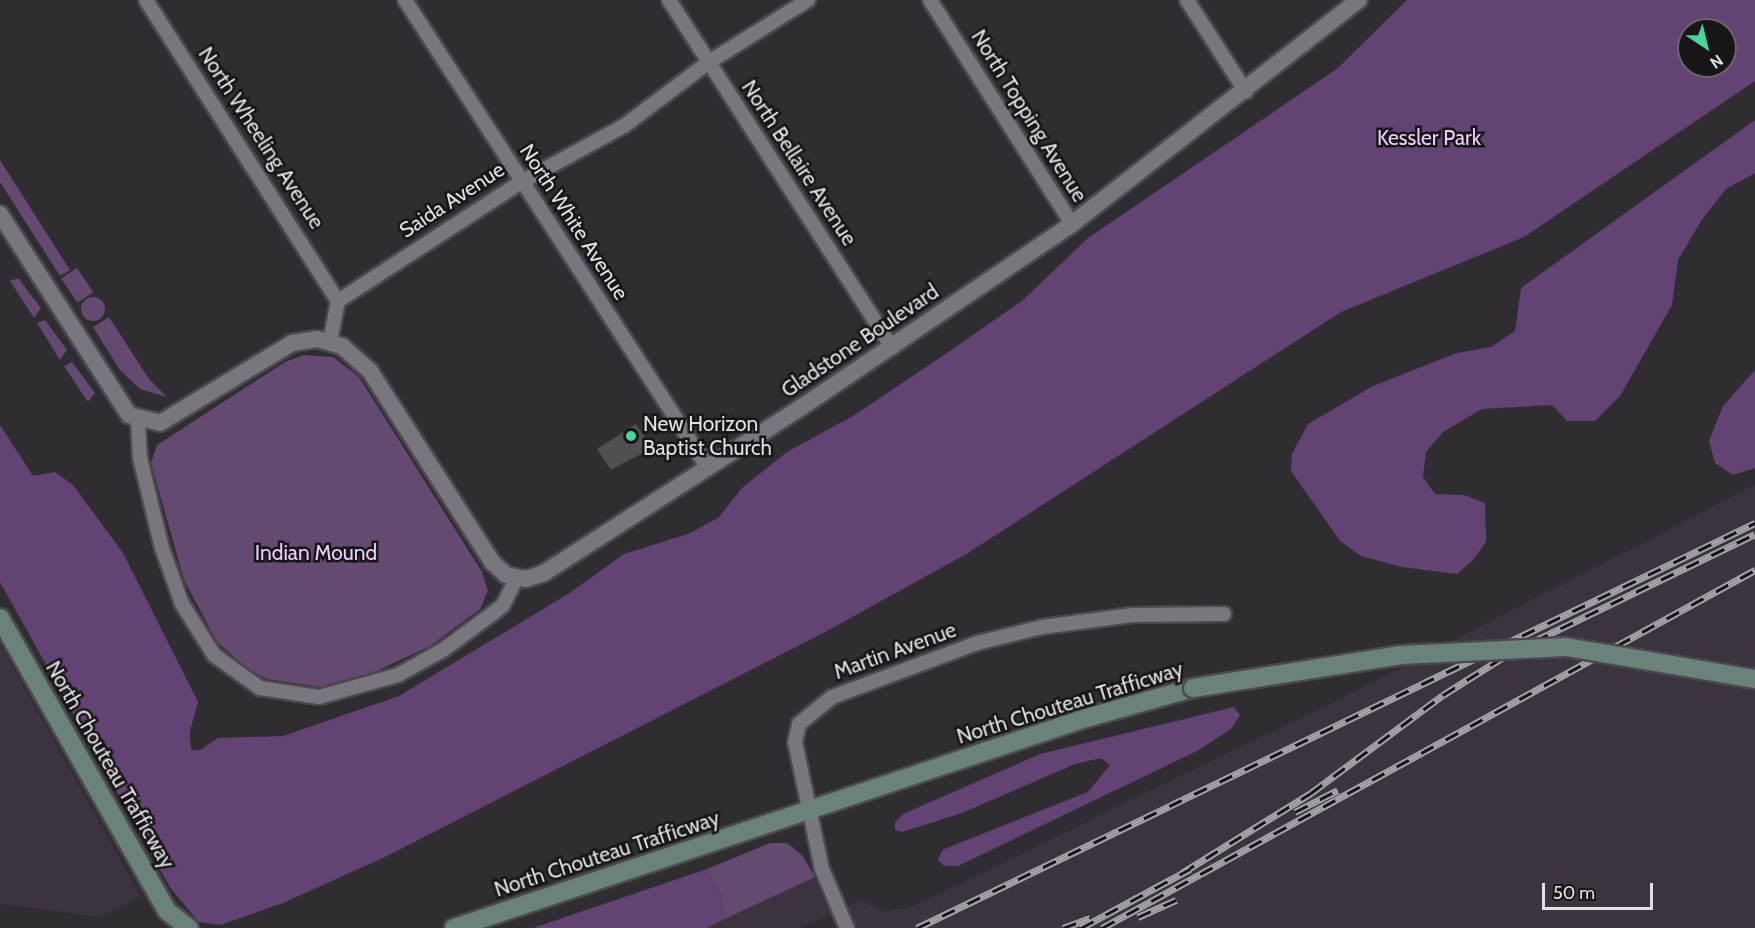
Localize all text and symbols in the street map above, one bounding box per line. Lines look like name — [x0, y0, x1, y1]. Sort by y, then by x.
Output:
north arrow — [1677, 18, 1737, 78]
street label: North Topping Avenue — [966, 25, 1092, 207]
street label: North Wheeling Avenue — [193, 42, 329, 234]
text: N — [1706, 50, 1727, 73]
street label: North Bellaire Avenue — [736, 76, 862, 250]
park label: Kessler Park — [1377, 125, 1481, 151]
street label: North White Avenue — [514, 139, 634, 305]
street label: Saida Avenue — [395, 157, 509, 243]
street label: Gladstone Boulevard — [777, 279, 943, 403]
place label: New Horizon Baptist Church — [643, 411, 772, 461]
marker: New Horizon Baptist Church — [624, 429, 638, 443]
park label: Indian Mound — [255, 540, 377, 566]
street label: Martin Avenue — [830, 617, 960, 685]
street label: North Chouteau Trafficway — [40, 657, 180, 873]
street label: North Chouteau Trafficway — [954, 657, 1186, 749]
street label: North Chouteau Trafficway — [491, 806, 723, 902]
scale bar — [1545, 871, 1656, 909]
text: 50 m — [1553, 882, 1595, 904]

